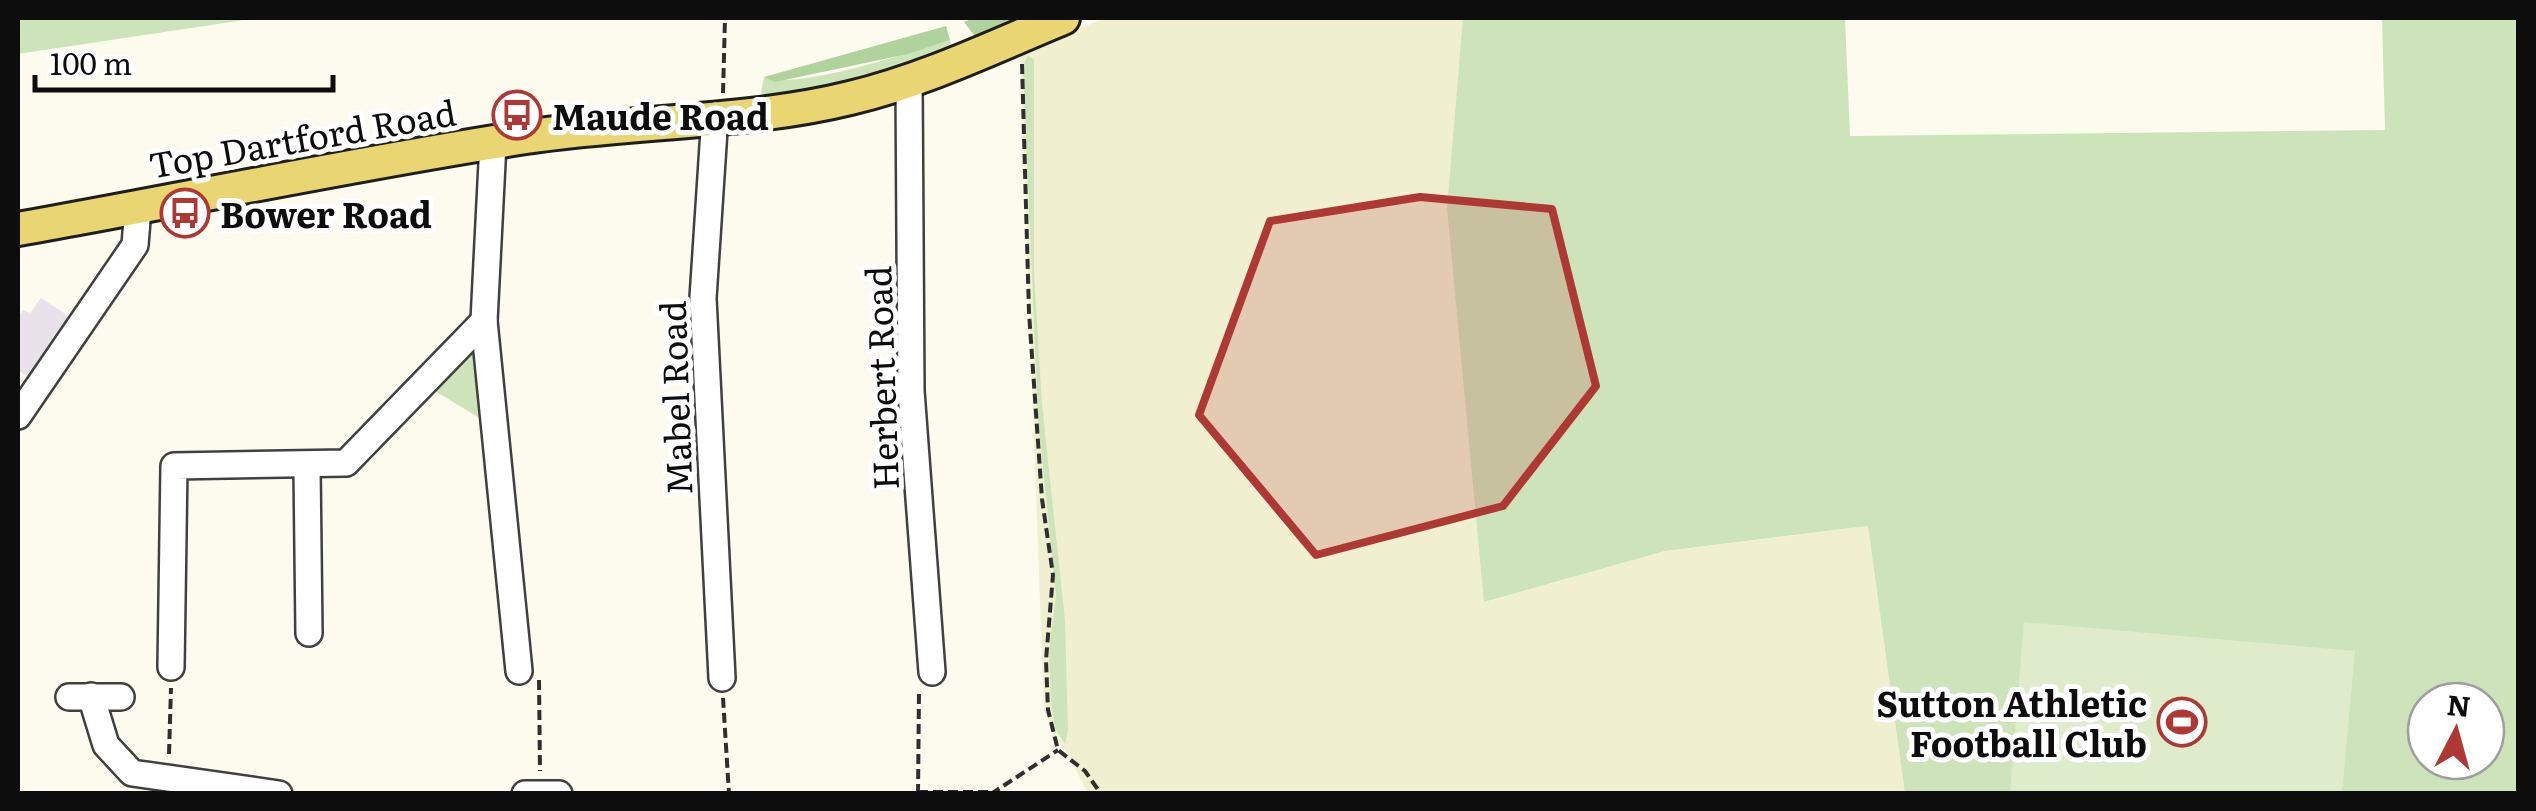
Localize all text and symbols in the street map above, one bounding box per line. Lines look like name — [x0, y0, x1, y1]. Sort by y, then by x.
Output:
scale bar — [35, 30, 332, 92]
text: 100 m — [50, 40, 132, 84]
street label: Top Dartford Road — [144, 84, 460, 190]
bus stop icon: Maude Road — [491, 89, 543, 141]
place label: Maude Road — [552, 89, 769, 141]
bus stop icon: Bower Road — [159, 187, 211, 239]
place label: Bower Road — [220, 187, 432, 239]
street label: Herbert Road — [850, 265, 910, 491]
street label: Mabel Road — [645, 300, 703, 496]
place label: Sutton Athletic Football Club — [1876, 676, 2147, 768]
north arrow — [2406, 681, 2506, 781]
text: N — [2445, 682, 2473, 726]
sports icon: Sutton Athletic Football Club — [2156, 696, 2208, 748]

